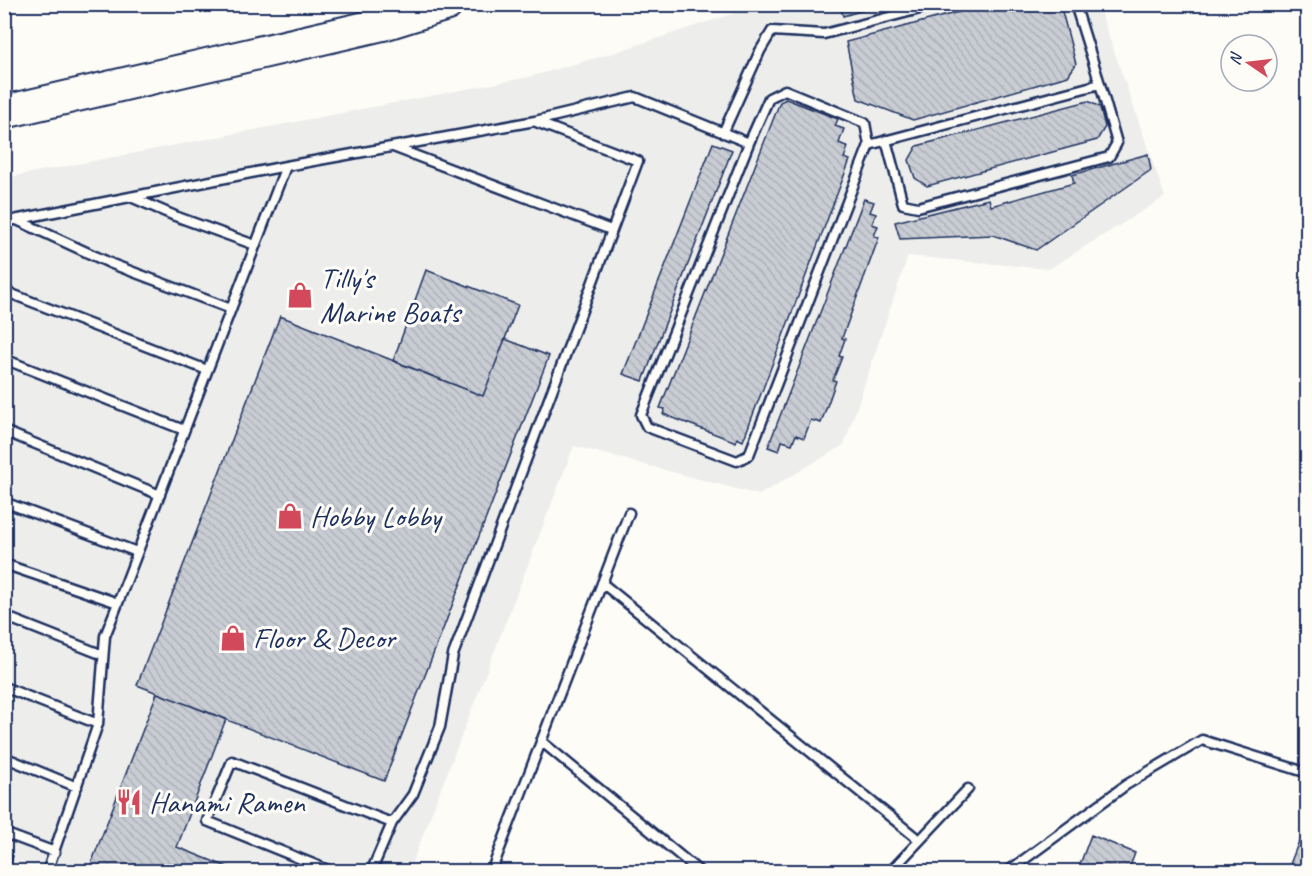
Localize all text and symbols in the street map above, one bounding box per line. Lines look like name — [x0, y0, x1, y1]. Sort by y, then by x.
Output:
north arrow — [1219, 33, 1279, 93]
text: N — [1225, 49, 1247, 67]
place label: Tilly's Marine Boats — [320, 259, 463, 331]
shop icon: Tilly's Marine Boats — [285, 280, 315, 310]
place label: Hobby Lobby — [310, 497, 444, 535]
shop icon: Hobby Lobby — [275, 501, 305, 531]
place label: Floor & Decor — [253, 619, 397, 657]
shop icon: Floor & Decor — [218, 623, 248, 653]
place label: Hanami Ramen — [149, 783, 306, 821]
restaurant icon: Hanami Ramen — [114, 787, 144, 817]

